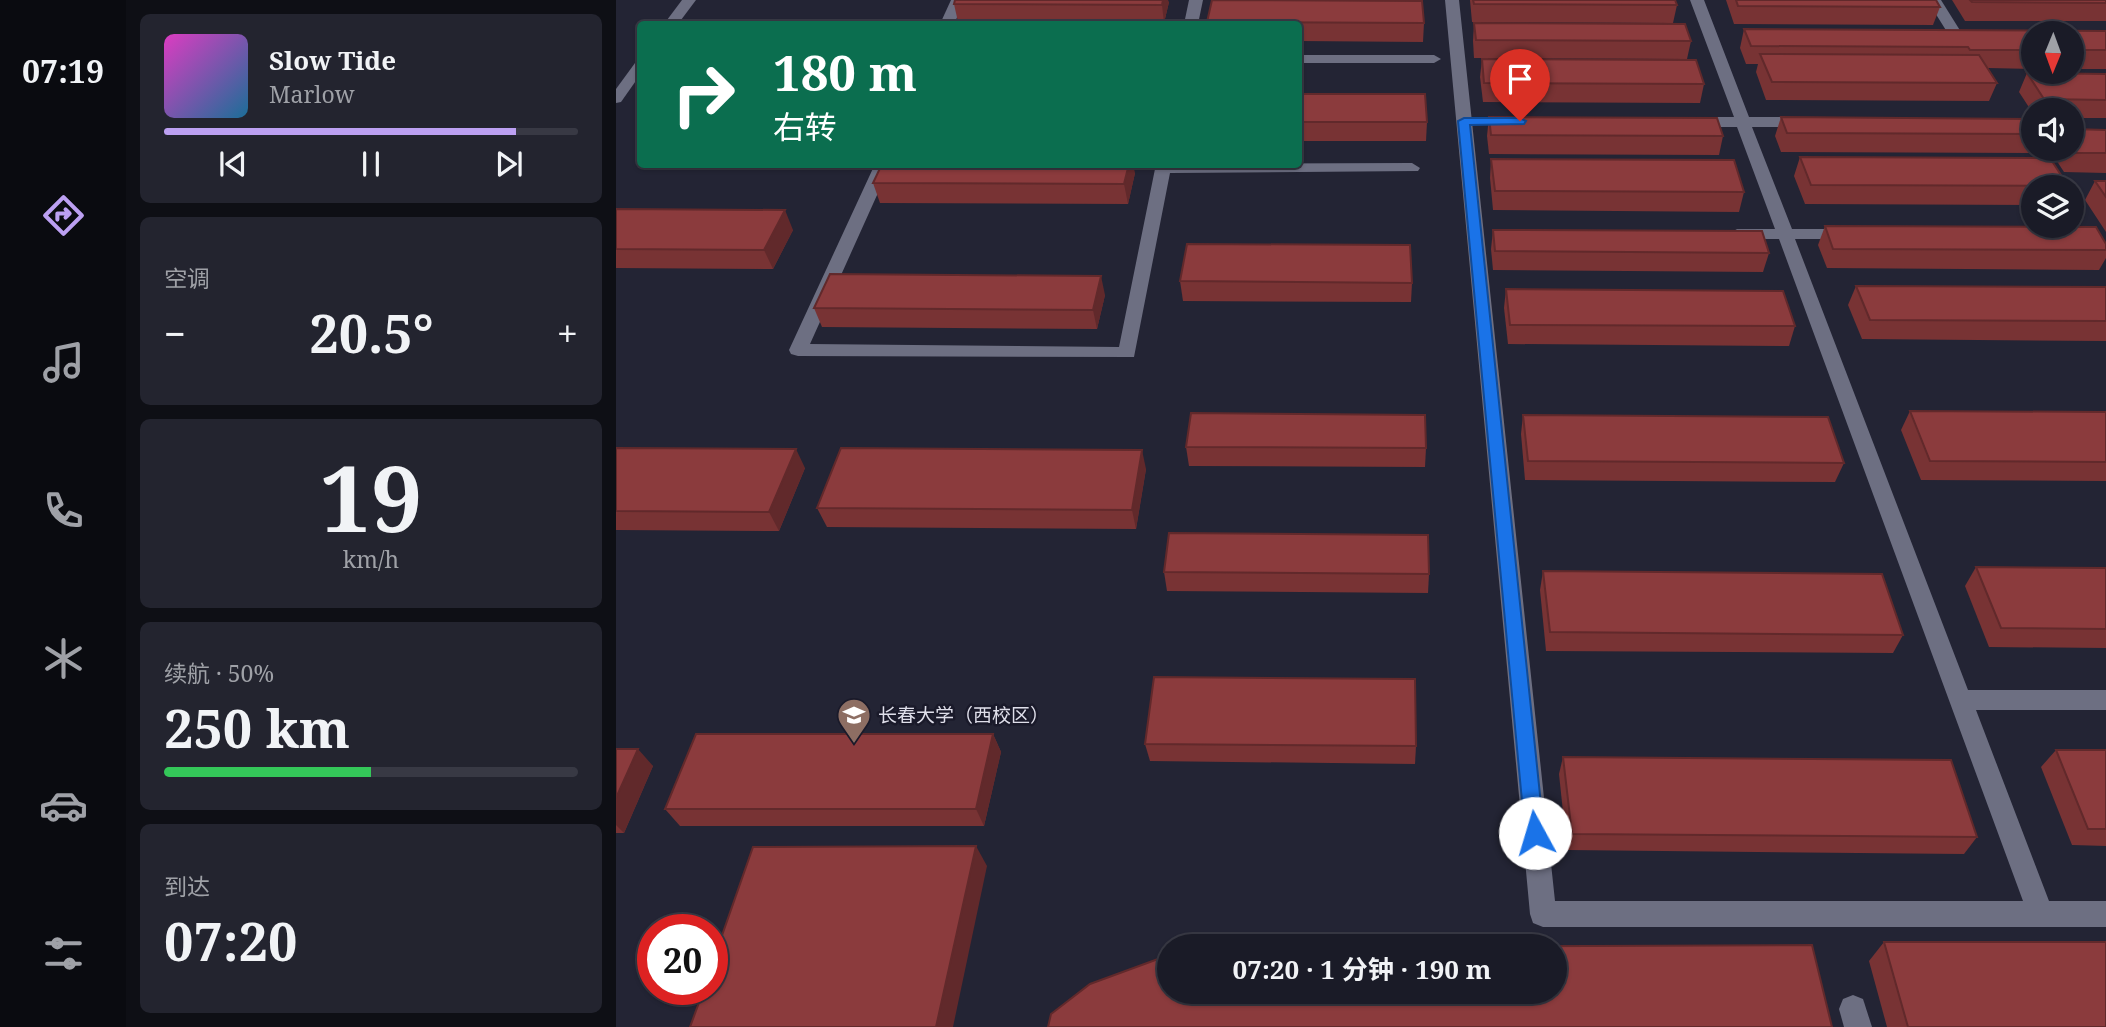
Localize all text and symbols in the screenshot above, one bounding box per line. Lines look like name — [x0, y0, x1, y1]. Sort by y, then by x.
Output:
north arrow — [2021, 21, 2084, 84]
map controls — [2021, 21, 2084, 238]
text: 180 m — [773, 39, 917, 105]
text: Slow Tide — [269, 42, 396, 78]
text: 07:19 — [22, 49, 104, 92]
icon: right — [658, 49, 749, 140]
pin — [1490, 49, 1550, 121]
icon: arrive — [1501, 60, 1539, 98]
text: Marlow — [269, 78, 355, 110]
button: sound — [2021, 98, 2084, 161]
text: 右转 — [773, 105, 837, 148]
icon: previous — [214, 145, 252, 183]
icon: pause — [352, 145, 390, 183]
icon: next — [490, 145, 528, 183]
button: layers — [2021, 175, 2084, 238]
icon: directions — [39, 191, 88, 240]
text: 空调 — [164, 262, 210, 294]
text: 20.5° — [309, 297, 434, 368]
text: − — [164, 307, 186, 359]
text: + — [557, 307, 578, 359]
icon: music — [39, 338, 88, 387]
text: 19 — [320, 435, 422, 559]
icon: phone — [39, 486, 88, 535]
text: km/h — [343, 543, 399, 575]
icon: climate — [39, 634, 88, 683]
text: 续航 · 50% — [164, 657, 274, 689]
text: 250 km — [164, 692, 350, 763]
school or university icon: 长春大学（西校区） — [835, 696, 873, 745]
place label: 长春大学（西校区） — [878, 702, 1049, 728]
icon: car — [39, 781, 88, 830]
position arrow — [1498, 796, 1572, 870]
text: 到达 — [164, 870, 210, 902]
text: 07:20 — [164, 905, 297, 976]
speed limit sign: 20 — [637, 914, 728, 1005]
icon: filters — [39, 929, 88, 978]
text: 07:20 · 1 分钟 · 190 m — [1233, 951, 1491, 987]

